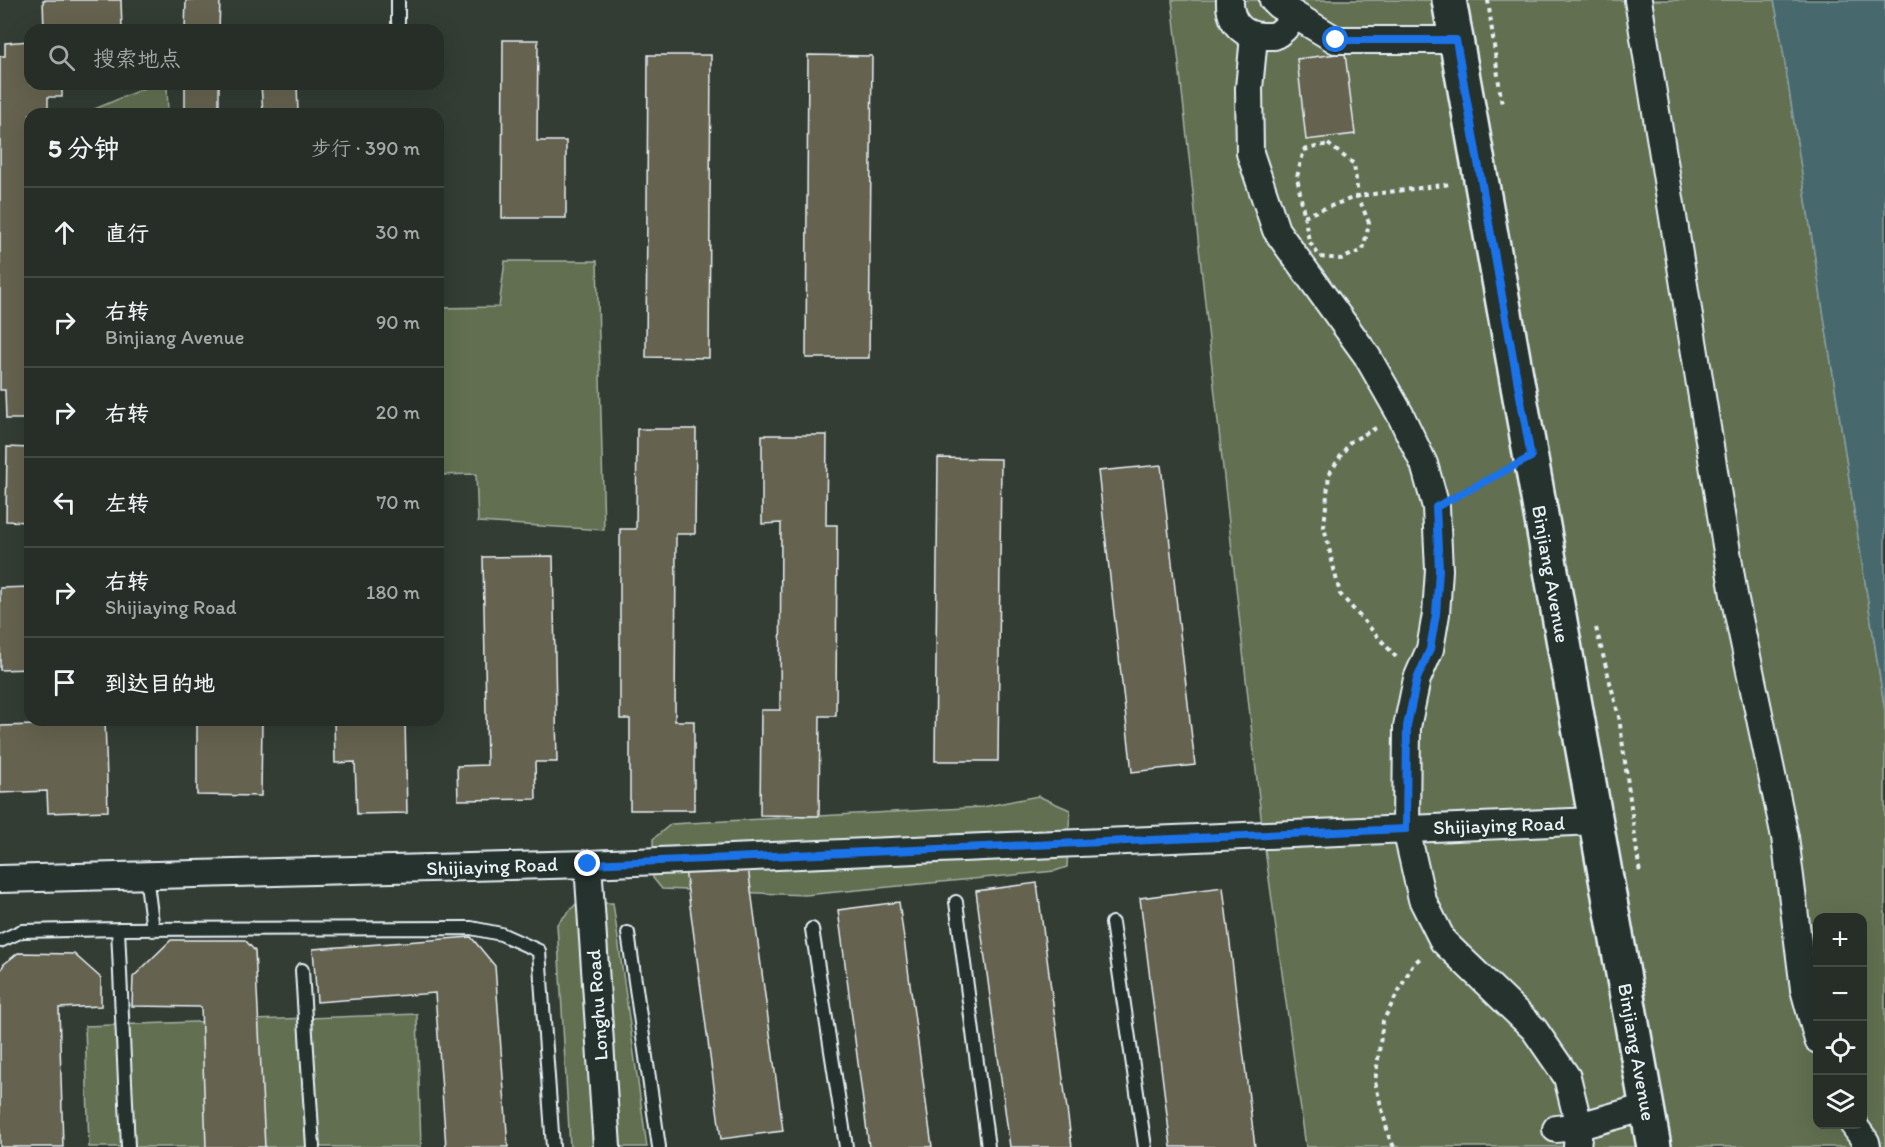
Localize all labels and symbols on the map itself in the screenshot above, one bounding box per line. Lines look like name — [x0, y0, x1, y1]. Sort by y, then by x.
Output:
route start — [1322, 26, 1348, 52]
street label: Binjiang Avenue — [1527, 503, 1575, 645]
street label: Shijiaying Road — [1433, 811, 1565, 839]
route end — [574, 850, 600, 876]
street label: Shijiaying Road — [426, 852, 558, 880]
street label: Longhu Road — [581, 949, 613, 1061]
street label: Binjiang Avenue — [1613, 981, 1661, 1123]

